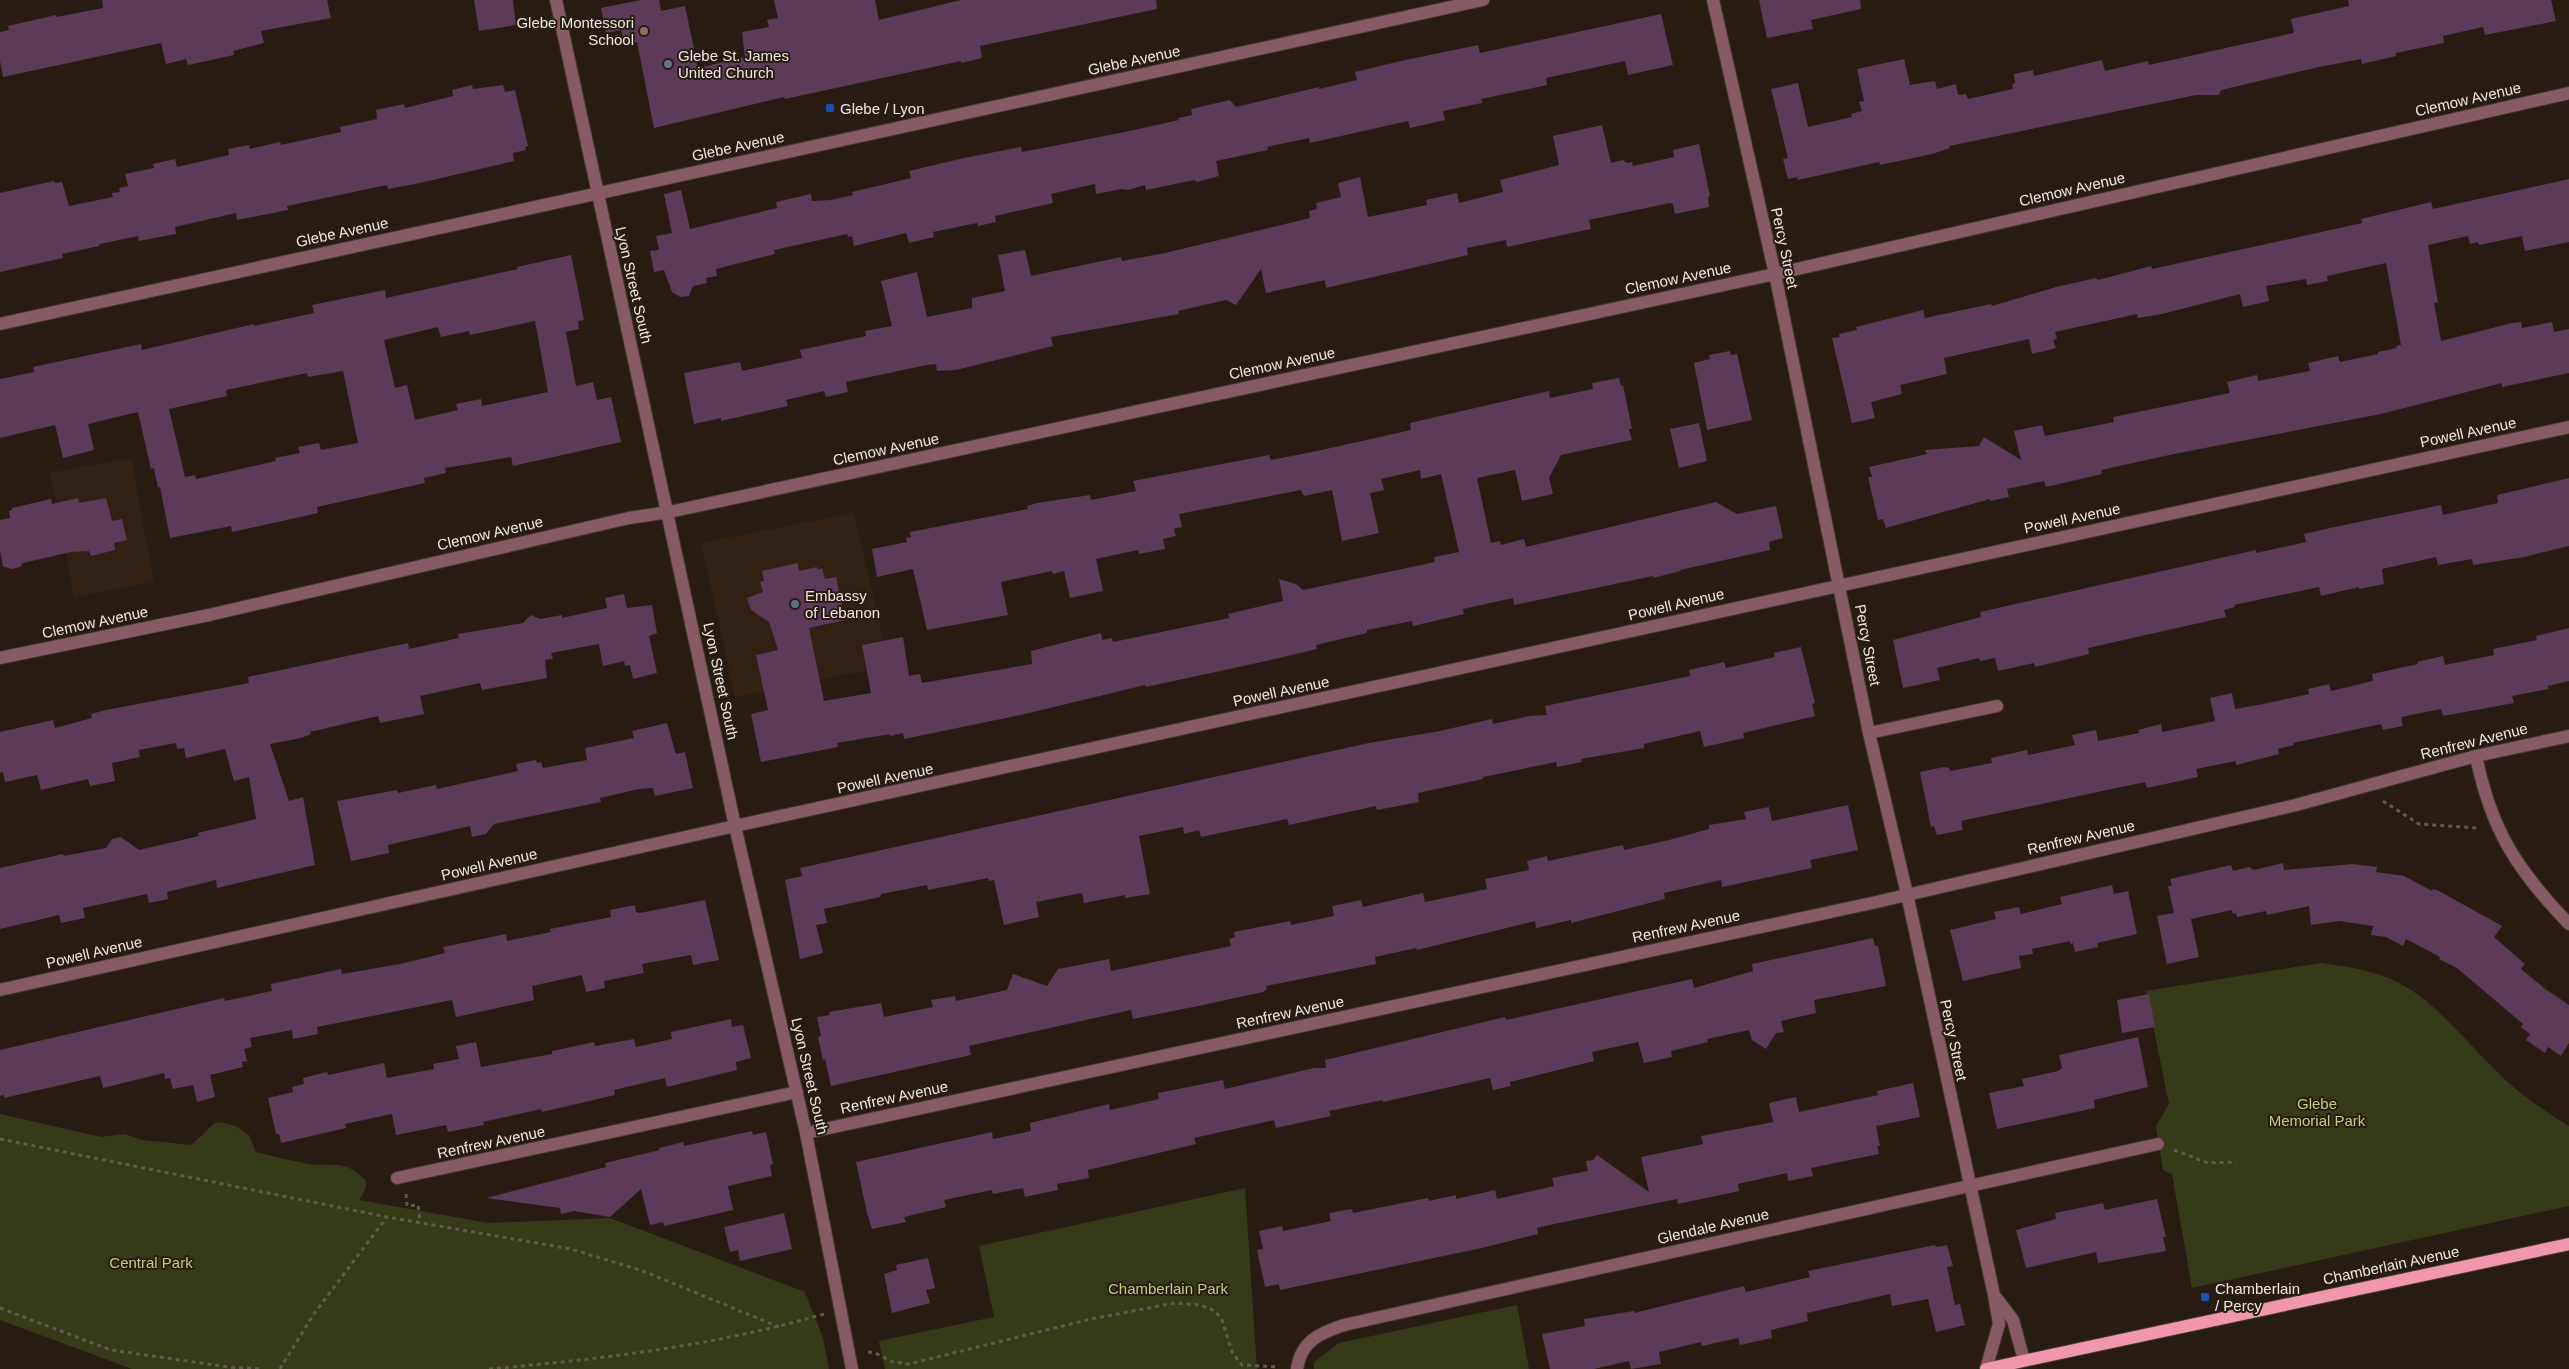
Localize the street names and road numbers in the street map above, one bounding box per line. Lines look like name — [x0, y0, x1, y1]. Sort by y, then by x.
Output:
street label: Glebe Avenue — [1086, 42, 1182, 78]
street label: Clemow Avenue — [2413, 79, 2523, 119]
street label: Glebe Avenue — [690, 128, 786, 164]
street label: Clemow Avenue — [2017, 169, 2127, 209]
street label: Percy Street — [1768, 206, 1802, 291]
street label: Glebe Avenue — [294, 214, 390, 250]
street label: Lyon Street South — [612, 225, 656, 345]
street label: Clemow Avenue — [1623, 258, 1733, 298]
street label: Clemow Avenue — [1227, 343, 1337, 383]
street label: Powell Avenue — [2418, 413, 2518, 451]
street label: Clemow Avenue — [831, 429, 941, 469]
street label: Powell Avenue — [2022, 499, 2122, 537]
street label: Clemow Avenue — [435, 513, 545, 553]
street label: Powell Avenue — [1626, 585, 1726, 623]
street label: Clemow Avenue — [40, 602, 150, 642]
street label: Percy Street — [1852, 603, 1884, 688]
street label: Lyon Street South — [700, 621, 742, 741]
street label: Powell Avenue — [1231, 672, 1331, 710]
street label: Renfrew Avenue — [2419, 719, 2529, 763]
street label: Powell Avenue — [835, 759, 935, 797]
street label: Renfrew Avenue — [2026, 816, 2136, 858]
street label: Powell Avenue — [439, 845, 539, 883]
street label: Renfrew Avenue — [1631, 906, 1741, 946]
street label: Powell Avenue — [44, 933, 144, 971]
street label: Renfrew Avenue — [1235, 992, 1345, 1032]
street label: Percy Street — [1937, 998, 1971, 1083]
street label: Lyon Street South — [788, 1016, 832, 1136]
street label: Renfrew Avenue — [839, 1077, 949, 1117]
street label: Renfrew Avenue — [436, 1122, 546, 1162]
street label: Glendale Avenue — [1656, 1205, 1770, 1247]
street label: Chamberlain Avenue — [2321, 1242, 2461, 1288]

